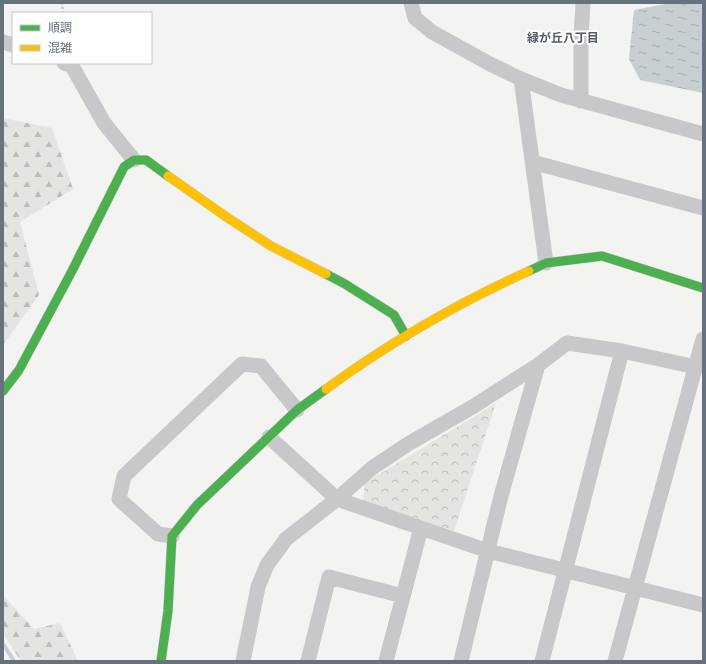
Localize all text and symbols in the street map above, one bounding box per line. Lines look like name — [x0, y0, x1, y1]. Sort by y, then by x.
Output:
legend — [12, 12, 152, 64]
text: 順調 — [48, 21, 72, 35]
district label: 緑が丘八丁目 — [527, 31, 599, 45]
text: 混雑 — [48, 41, 72, 55]

